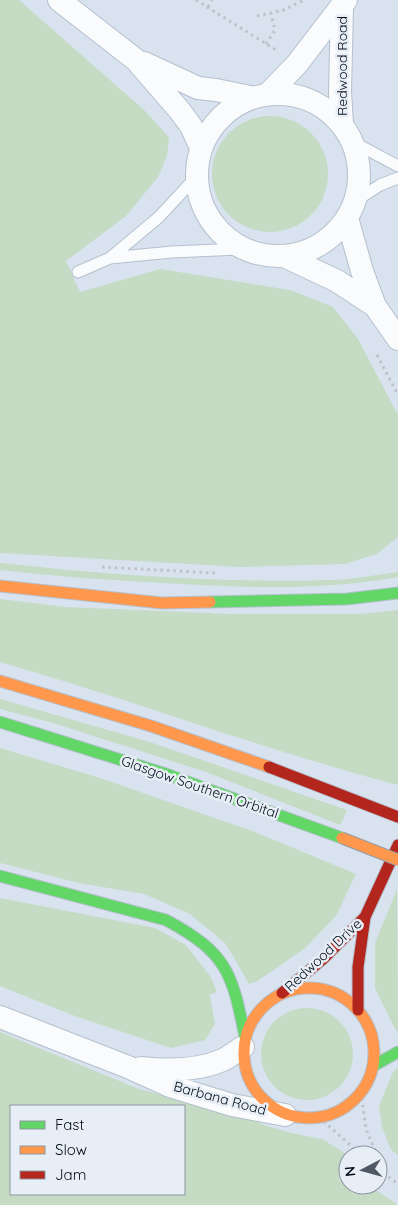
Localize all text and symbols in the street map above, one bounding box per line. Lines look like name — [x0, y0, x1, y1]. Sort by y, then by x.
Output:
street label: Redwood Road — [333, 16, 351, 116]
street label: Glasgow Southern Orbital — [119, 752, 281, 822]
street label: Redwood Drive — [281, 915, 365, 995]
street label: Barbana Road — [172, 1077, 268, 1119]
legend — [10, 1105, 185, 1195]
text: Fast — [55, 1115, 84, 1134]
text: Slow — [55, 1140, 87, 1159]
north arrow — [338, 1145, 388, 1195]
text: Jam — [55, 1165, 86, 1184]
text: N — [341, 1165, 360, 1177]

